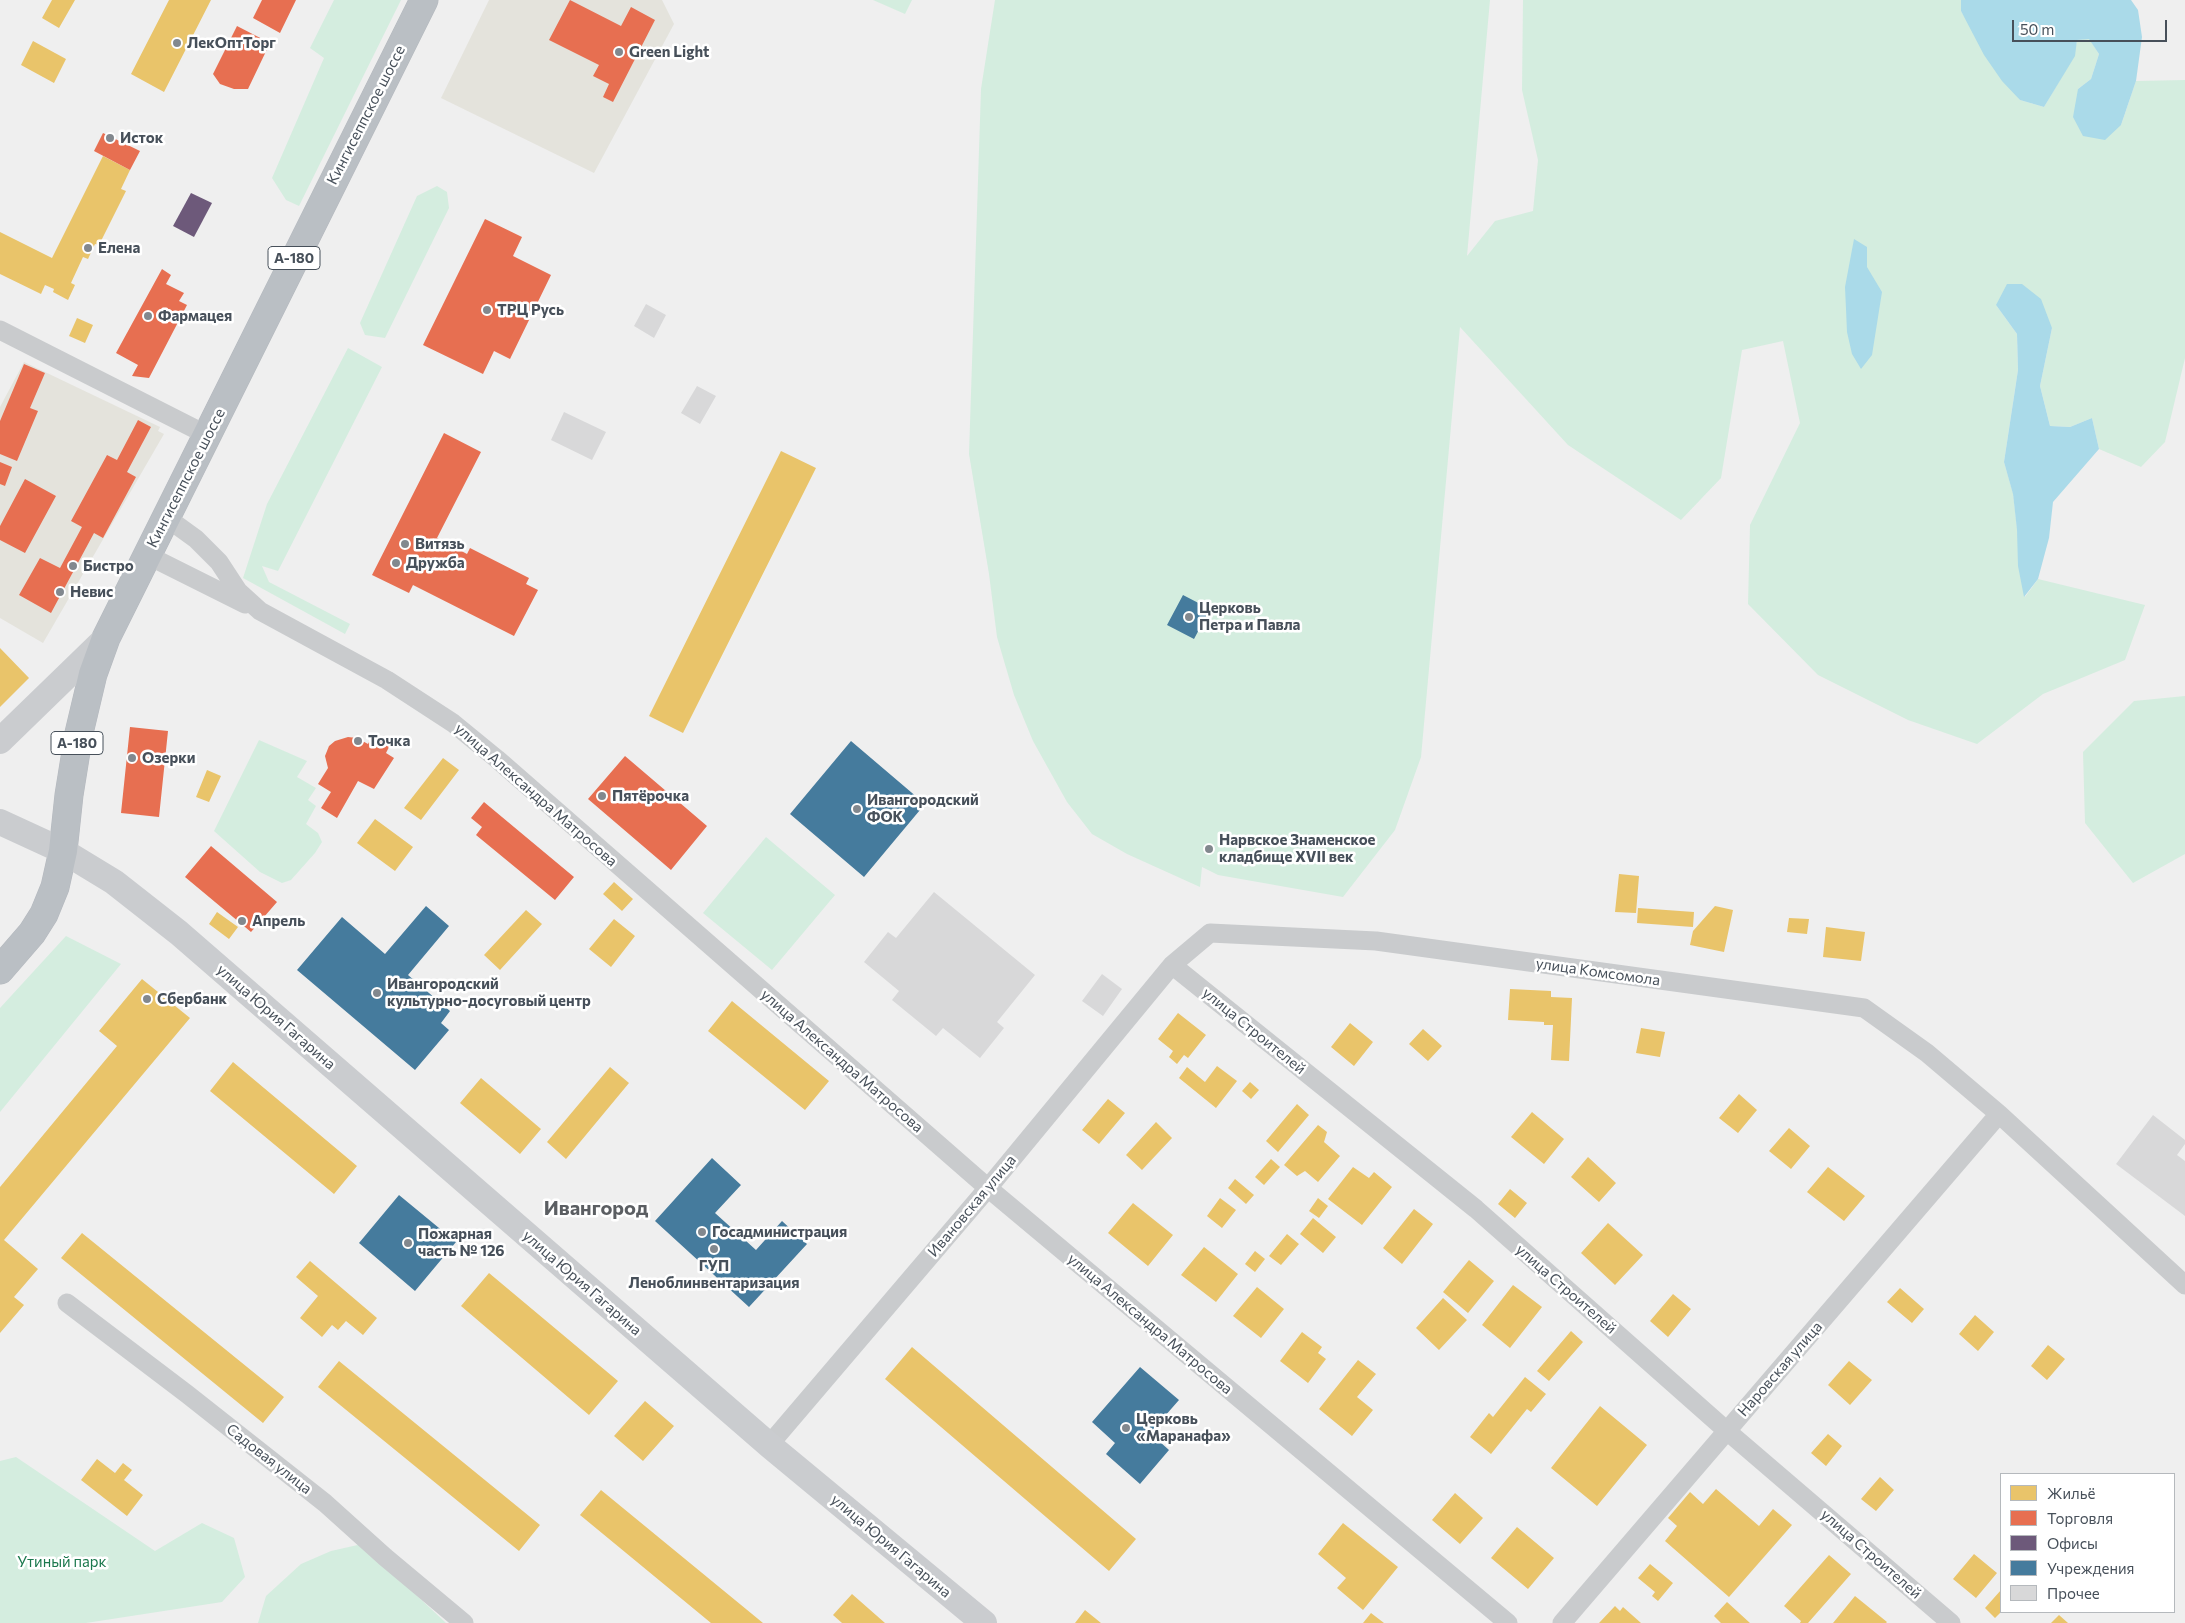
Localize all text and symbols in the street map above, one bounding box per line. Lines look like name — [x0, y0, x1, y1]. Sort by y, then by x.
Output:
scale bar — [2015, 10, 2170, 42]
text: 50 m — [2020, 20, 2054, 38]
place label: ЛекОптТорг — [187, 34, 276, 52]
marker: ЛекОптТорг — [171, 37, 183, 49]
street label: Кингисеппское шоссе — [323, 42, 409, 188]
place label: Green Light — [629, 43, 709, 61]
marker: Green Light — [613, 46, 625, 58]
place label: Исток — [120, 129, 163, 147]
marker: Исток — [104, 132, 116, 144]
place label: Елена — [98, 239, 140, 257]
marker: Елена — [82, 242, 94, 254]
road number: А-180 — [268, 247, 320, 270]
place label: ТРЦ Русь — [497, 301, 564, 319]
marker: ТРЦ Русь — [481, 304, 493, 316]
place label: Фармацея — [158, 307, 232, 325]
marker: Фармацея — [142, 310, 154, 322]
street label: Кингисеппское шоссе — [143, 405, 229, 551]
place label: Витязь — [415, 535, 465, 553]
marker: Витязь — [399, 538, 411, 550]
place label: Дружба — [406, 554, 465, 572]
place label: Бистро — [83, 557, 134, 575]
marker: Дружба — [390, 557, 402, 569]
marker: Бистро — [67, 560, 79, 572]
place label: Невис — [70, 583, 113, 601]
marker: Невис — [54, 586, 66, 598]
place label: Церковь Петра и Павла — [1199, 599, 1300, 634]
marker: Церковь Петра и Павла — [1183, 611, 1195, 623]
street label: улица Александра Матросова — [451, 720, 621, 870]
road number: А-180 — [51, 731, 103, 754]
place label: Точка — [368, 732, 410, 750]
marker: Точка — [352, 735, 364, 747]
place label: Озерки — [142, 749, 196, 767]
marker: Озерки — [126, 752, 138, 764]
place label: Пятёрочка — [612, 787, 689, 805]
marker: Пятёрочка — [596, 790, 608, 802]
place label: Ивангородский ФОК — [867, 791, 979, 826]
marker: Ивангородский ФОК — [851, 803, 863, 815]
place label: Нарвское Знаменское кладбище XVII век — [1219, 831, 1376, 866]
marker: Нарвское Знаменское кладбище XVII век — [1203, 843, 1215, 855]
place label: Апрель — [252, 912, 305, 930]
marker: Апрель — [236, 915, 248, 927]
street label: улица Комсомола — [1535, 954, 1661, 990]
street label: улица Юрия Гагарина — [213, 961, 339, 1073]
place label: Ивангородский культурно-досуговый центр — [387, 975, 591, 1010]
street label: улица Строителей — [1199, 984, 1309, 1078]
street label: улица Александра Матросова — [757, 986, 927, 1136]
marker: Ивангородский культурно-досуговый центр — [371, 987, 383, 999]
place label: Сбербанк — [157, 990, 227, 1008]
marker: Сбербанк — [141, 993, 153, 1005]
street label: Ивановская улица — [924, 1151, 1020, 1261]
district label: Ивангород — [544, 1196, 648, 1220]
place label: Госадминистрация — [712, 1223, 847, 1241]
place label: Пожарная часть № 126 — [418, 1225, 505, 1260]
marker: Госадминистрация — [696, 1226, 708, 1238]
street label: улица Юрия Гагарина — [519, 1227, 645, 1339]
marker: Пожарная часть № 126 — [402, 1237, 414, 1249]
street label: улица Строителей — [1512, 1240, 1620, 1338]
marker: ГУП Леноблинвентаризация — [708, 1243, 720, 1255]
street label: улица Александра Матросова — [1064, 1250, 1236, 1398]
place label: ГУП Леноблинвентаризация — [629, 1257, 799, 1292]
street label: Наровская улица — [1734, 1318, 1826, 1420]
place label: Церковь «Маранафа» — [1136, 1410, 1231, 1445]
street label: Садовая улица — [223, 1420, 315, 1498]
marker: Церковь «Маранафа» — [1120, 1422, 1132, 1434]
legend — [2000, 1473, 2175, 1613]
text: Жильё — [2047, 1484, 2095, 1502]
street label: улица Юрия Гагарина — [827, 1490, 955, 1602]
street label: улица Строителей — [1817, 1505, 1925, 1603]
text: Торговля — [2047, 1509, 2113, 1527]
text: Офисы — [2047, 1534, 2098, 1552]
park label: Утиный парк — [17, 1553, 107, 1571]
text: Учреждения — [2047, 1559, 2134, 1577]
text: Прочее — [2047, 1584, 2100, 1602]

